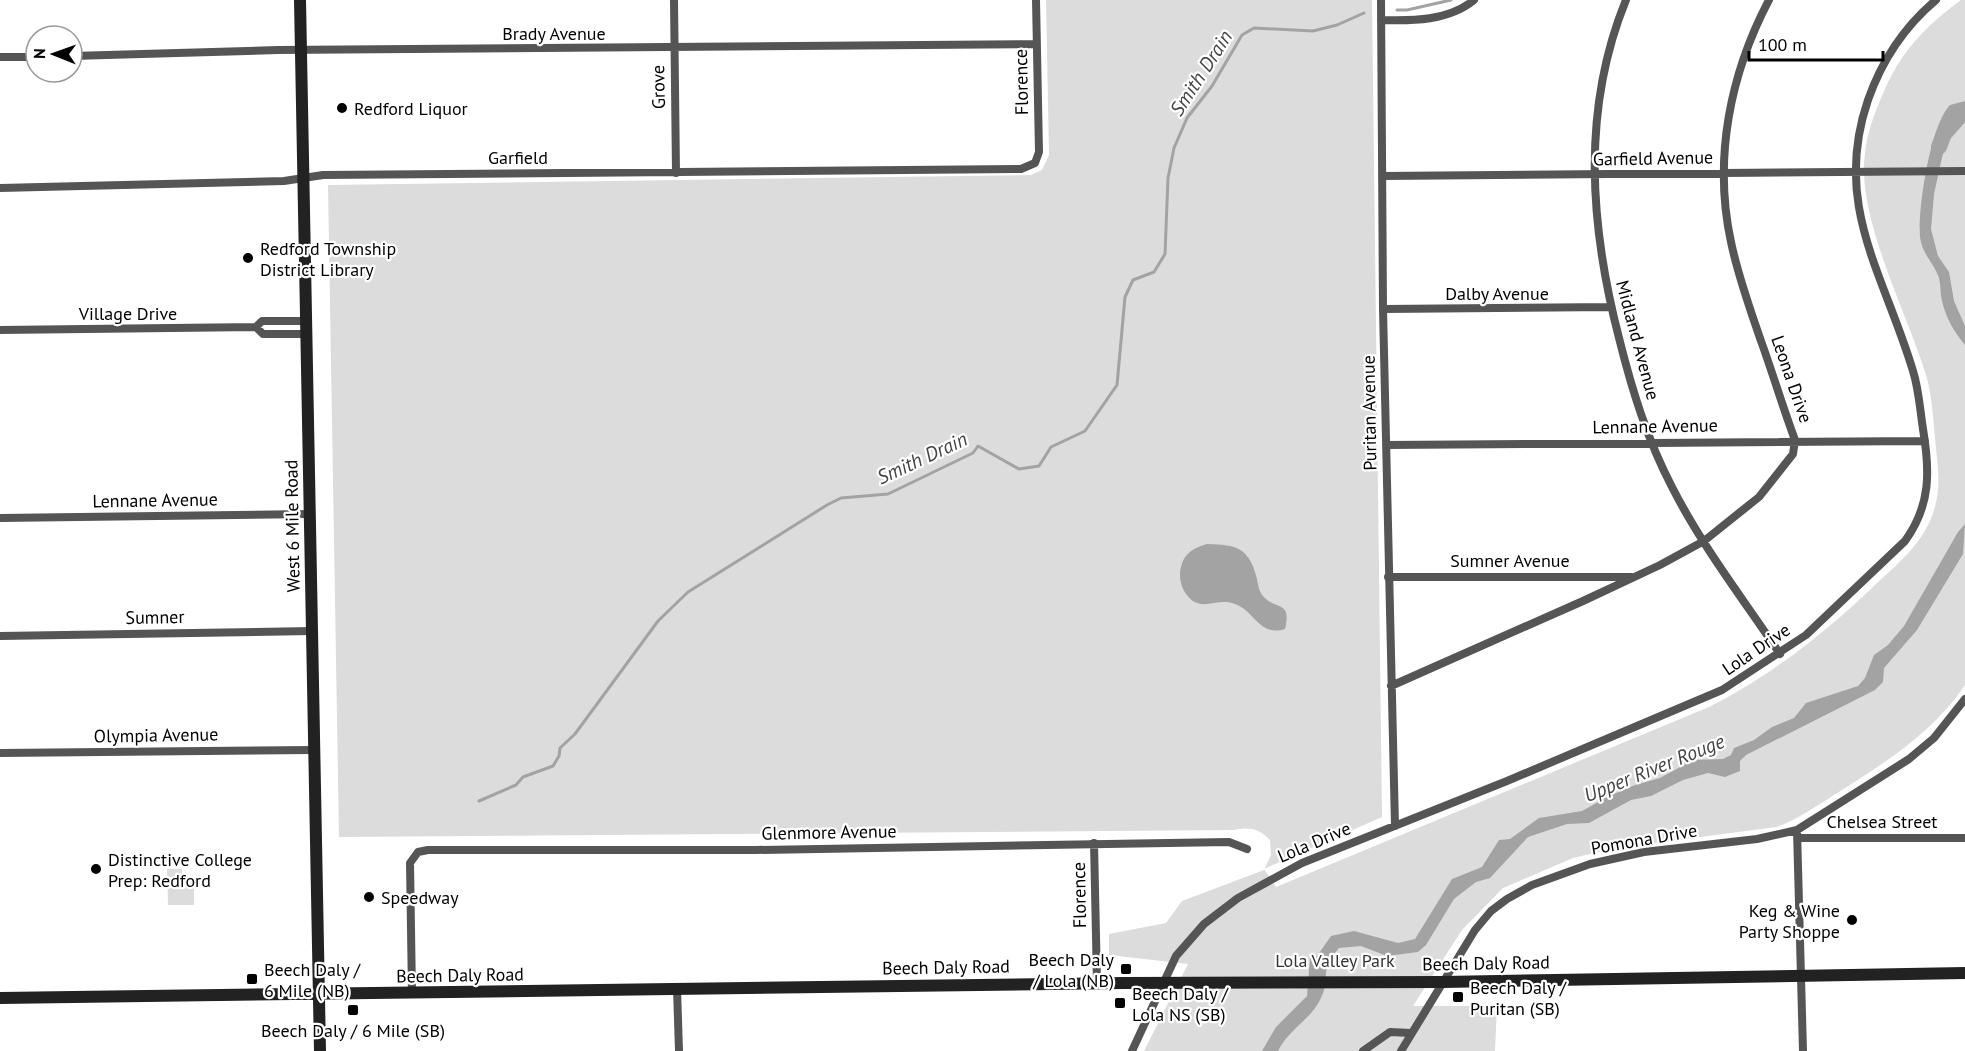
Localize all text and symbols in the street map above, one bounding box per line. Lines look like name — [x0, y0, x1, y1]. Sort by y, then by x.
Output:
street label: Brady Avenue — [502, 22, 606, 45]
north arrow — [24, 24, 84, 84]
scale bar — [1749, 24, 1882, 62]
water label: Smith Drain — [1164, 25, 1238, 121]
text: 100 m — [1758, 33, 1807, 56]
text: N — [29, 48, 49, 59]
street label: Florence — [1009, 49, 1033, 115]
street label: Grove — [646, 65, 670, 109]
place label: Redford Liquor — [354, 97, 468, 120]
marker: Redford Liquor — [335, 101, 349, 115]
street label: Garfield Avenue — [1593, 145, 1713, 171]
street label: Garfield — [488, 146, 548, 169]
place label: Redford Township District Library — [260, 237, 396, 281]
marker: Redford Township District Library — [241, 251, 255, 265]
street label: Midland Avenue — [1611, 278, 1665, 402]
street label: Dalby Avenue — [1445, 282, 1549, 305]
street label: Village Drive — [78, 302, 177, 325]
street label: Leona Drive — [1766, 332, 1818, 426]
street label: Puritan Avenue — [1356, 355, 1382, 471]
street label: Lennane Avenue — [1592, 413, 1718, 439]
water label: Smith Drain — [873, 426, 971, 490]
street label: West 6 Mile Road — [279, 459, 305, 593]
street label: Lennane Avenue — [92, 487, 218, 513]
street label: Sumner Avenue — [1450, 549, 1570, 572]
street label: Sumner — [125, 605, 185, 629]
street label: Lola Drive — [1718, 618, 1794, 680]
street label: Olympia Avenue — [94, 722, 218, 748]
water label: Upper River Rouge — [1580, 728, 1729, 808]
street label: Chelsea Street — [1827, 810, 1937, 833]
street label: Lola Drive — [1274, 816, 1354, 868]
street label: Pomona Drive — [1589, 818, 1699, 860]
street label: Glenmore Avenue — [761, 819, 897, 845]
place label: Distinctive College Prep: Redford — [108, 848, 252, 892]
marker: Distinctive College Prep: Redford — [89, 862, 103, 876]
street label: Florence — [1067, 862, 1091, 928]
place label: Speedway — [381, 886, 459, 909]
marker: Speedway — [362, 890, 376, 904]
place label: Keg & Wine Party Shoppe — [1739, 899, 1840, 943]
marker: Keg & Wine Party Shoppe — [1845, 913, 1859, 927]
place label: Beech Daly / Lola (NB) — [1028, 948, 1115, 992]
park label: Lola Valley Park — [1275, 949, 1395, 972]
street label: Beech Daly Road — [1422, 950, 1550, 976]
street label: Beech Daly Road — [882, 954, 1010, 980]
place label: Beech Daly / 6 Mile (NB) — [264, 958, 362, 1002]
street label: Beech Daly Road — [396, 962, 524, 988]
marker: Beech Daly / Lola (NB) — [1119, 962, 1133, 976]
marker: Beech Daly / 6 Mile (NB) — [245, 972, 259, 986]
place label: Beech Daly / Puritan (SB) — [1470, 976, 1568, 1020]
place label: Beech Daly / Lola NS (SB) — [1132, 982, 1230, 1026]
marker: Beech Daly / Puritan (SB) — [1451, 990, 1465, 1004]
marker: Beech Daly / Lola NS (SB) — [1113, 996, 1127, 1010]
marker: Beech Daly / 6 Mile (SB) — [346, 1003, 360, 1017]
place label: Beech Daly / 6 Mile (SB) — [261, 1019, 445, 1042]

